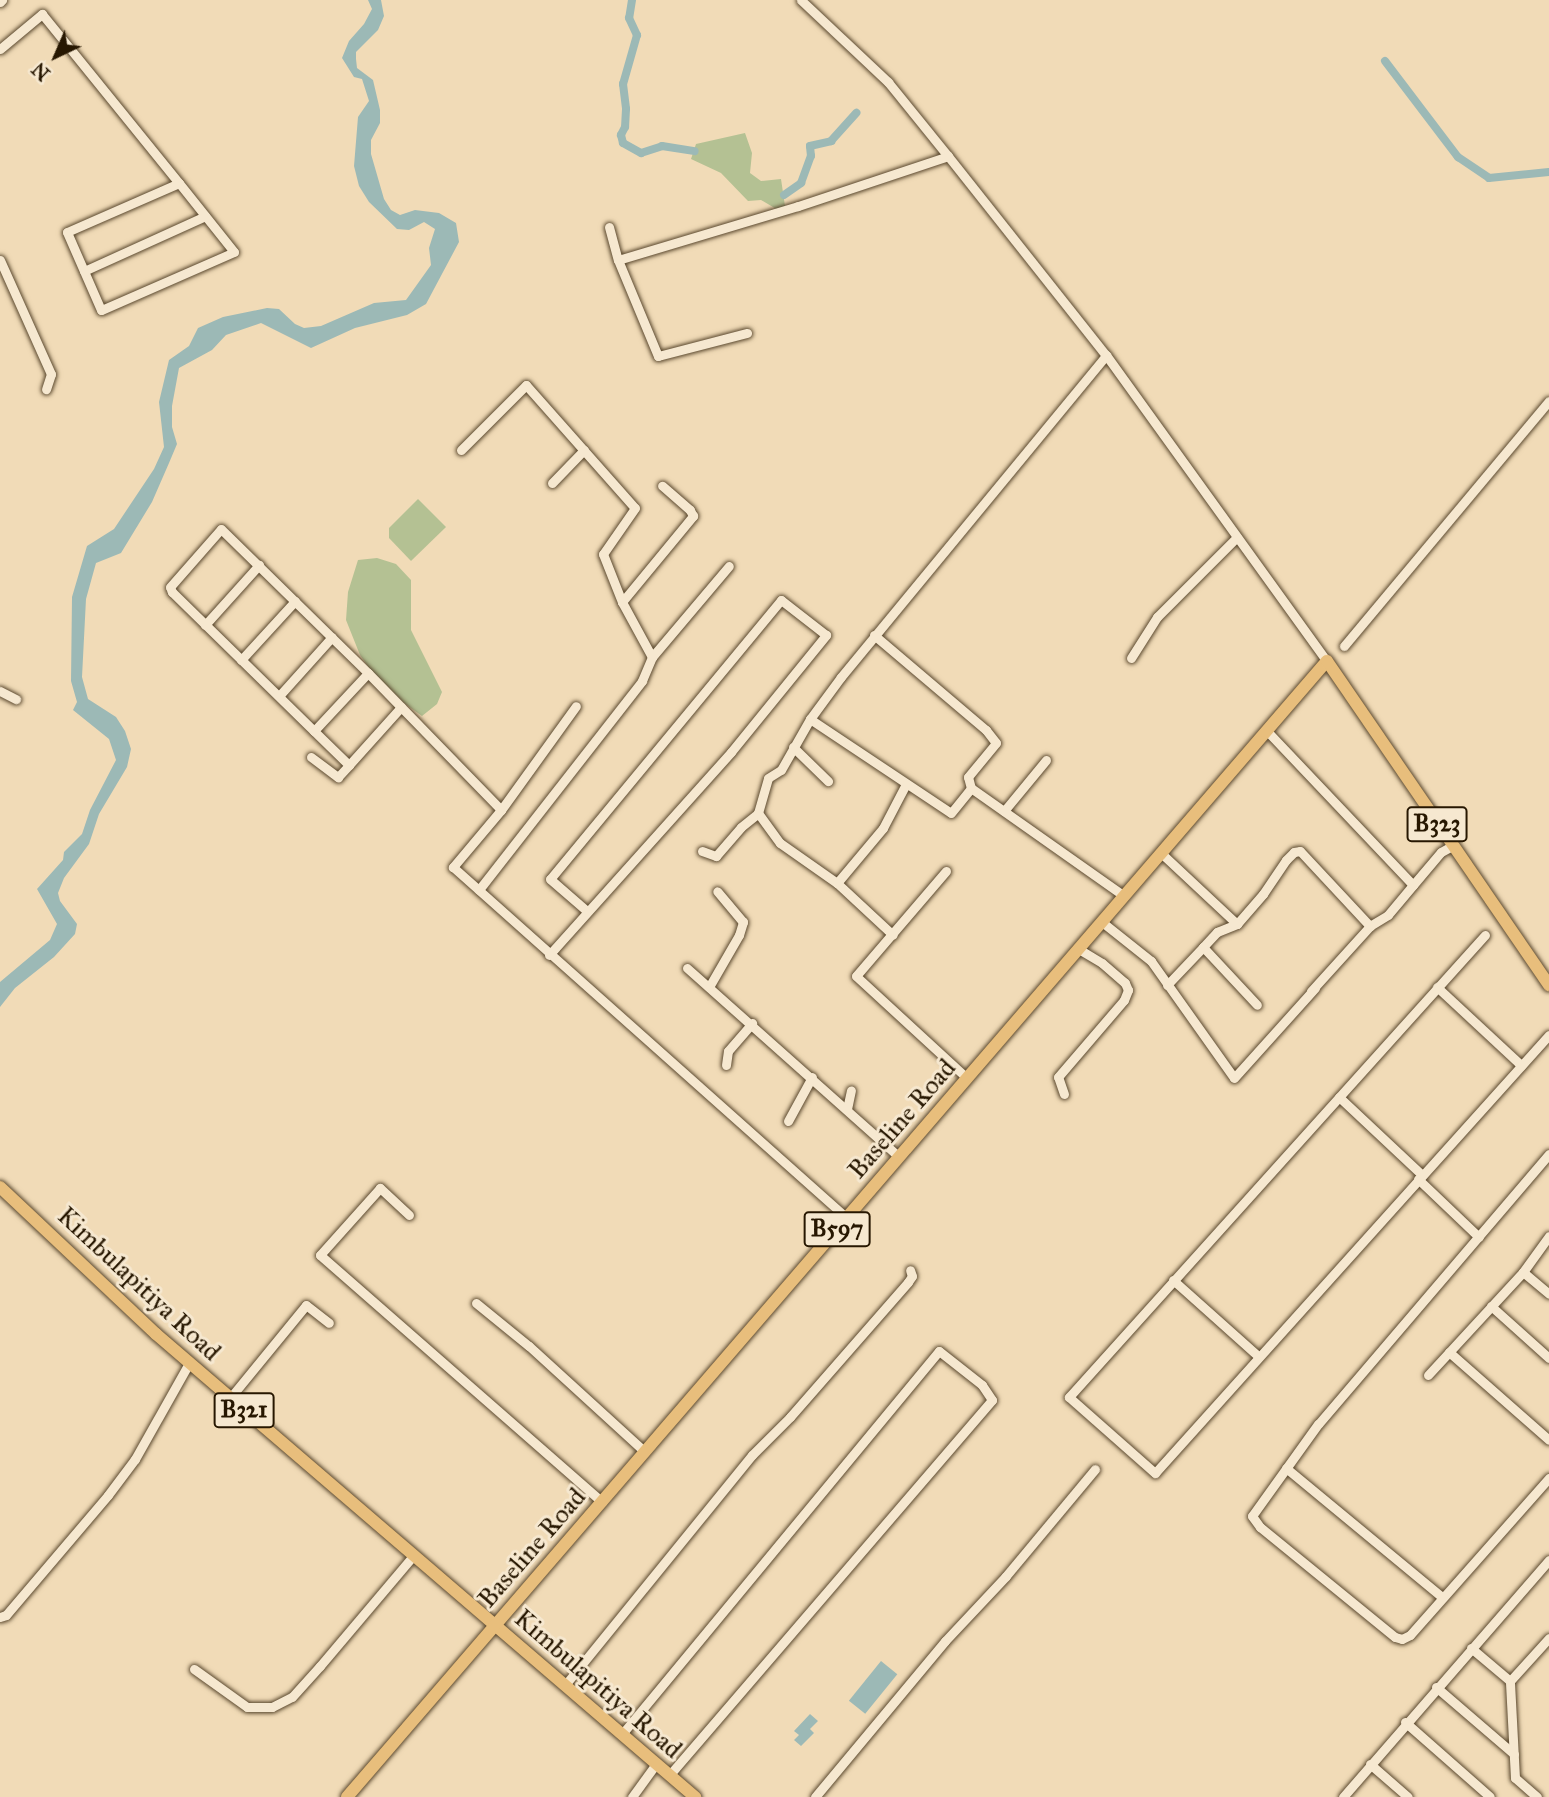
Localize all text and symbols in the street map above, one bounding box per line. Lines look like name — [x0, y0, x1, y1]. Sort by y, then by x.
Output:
north arrow — [21, 21, 91, 91]
text: N — [27, 58, 55, 85]
road number: B323 — [1406, 804, 1468, 844]
street label: Baseline Road — [841, 1053, 963, 1185]
street label: Kimbulapitiya Road — [51, 1200, 227, 1368]
road number: B597 — [802, 1209, 872, 1250]
road number: B321 — [212, 1390, 276, 1430]
street label: Baseline Road — [471, 1482, 593, 1614]
street label: Kimbulapitiya Road — [508, 1603, 688, 1765]

